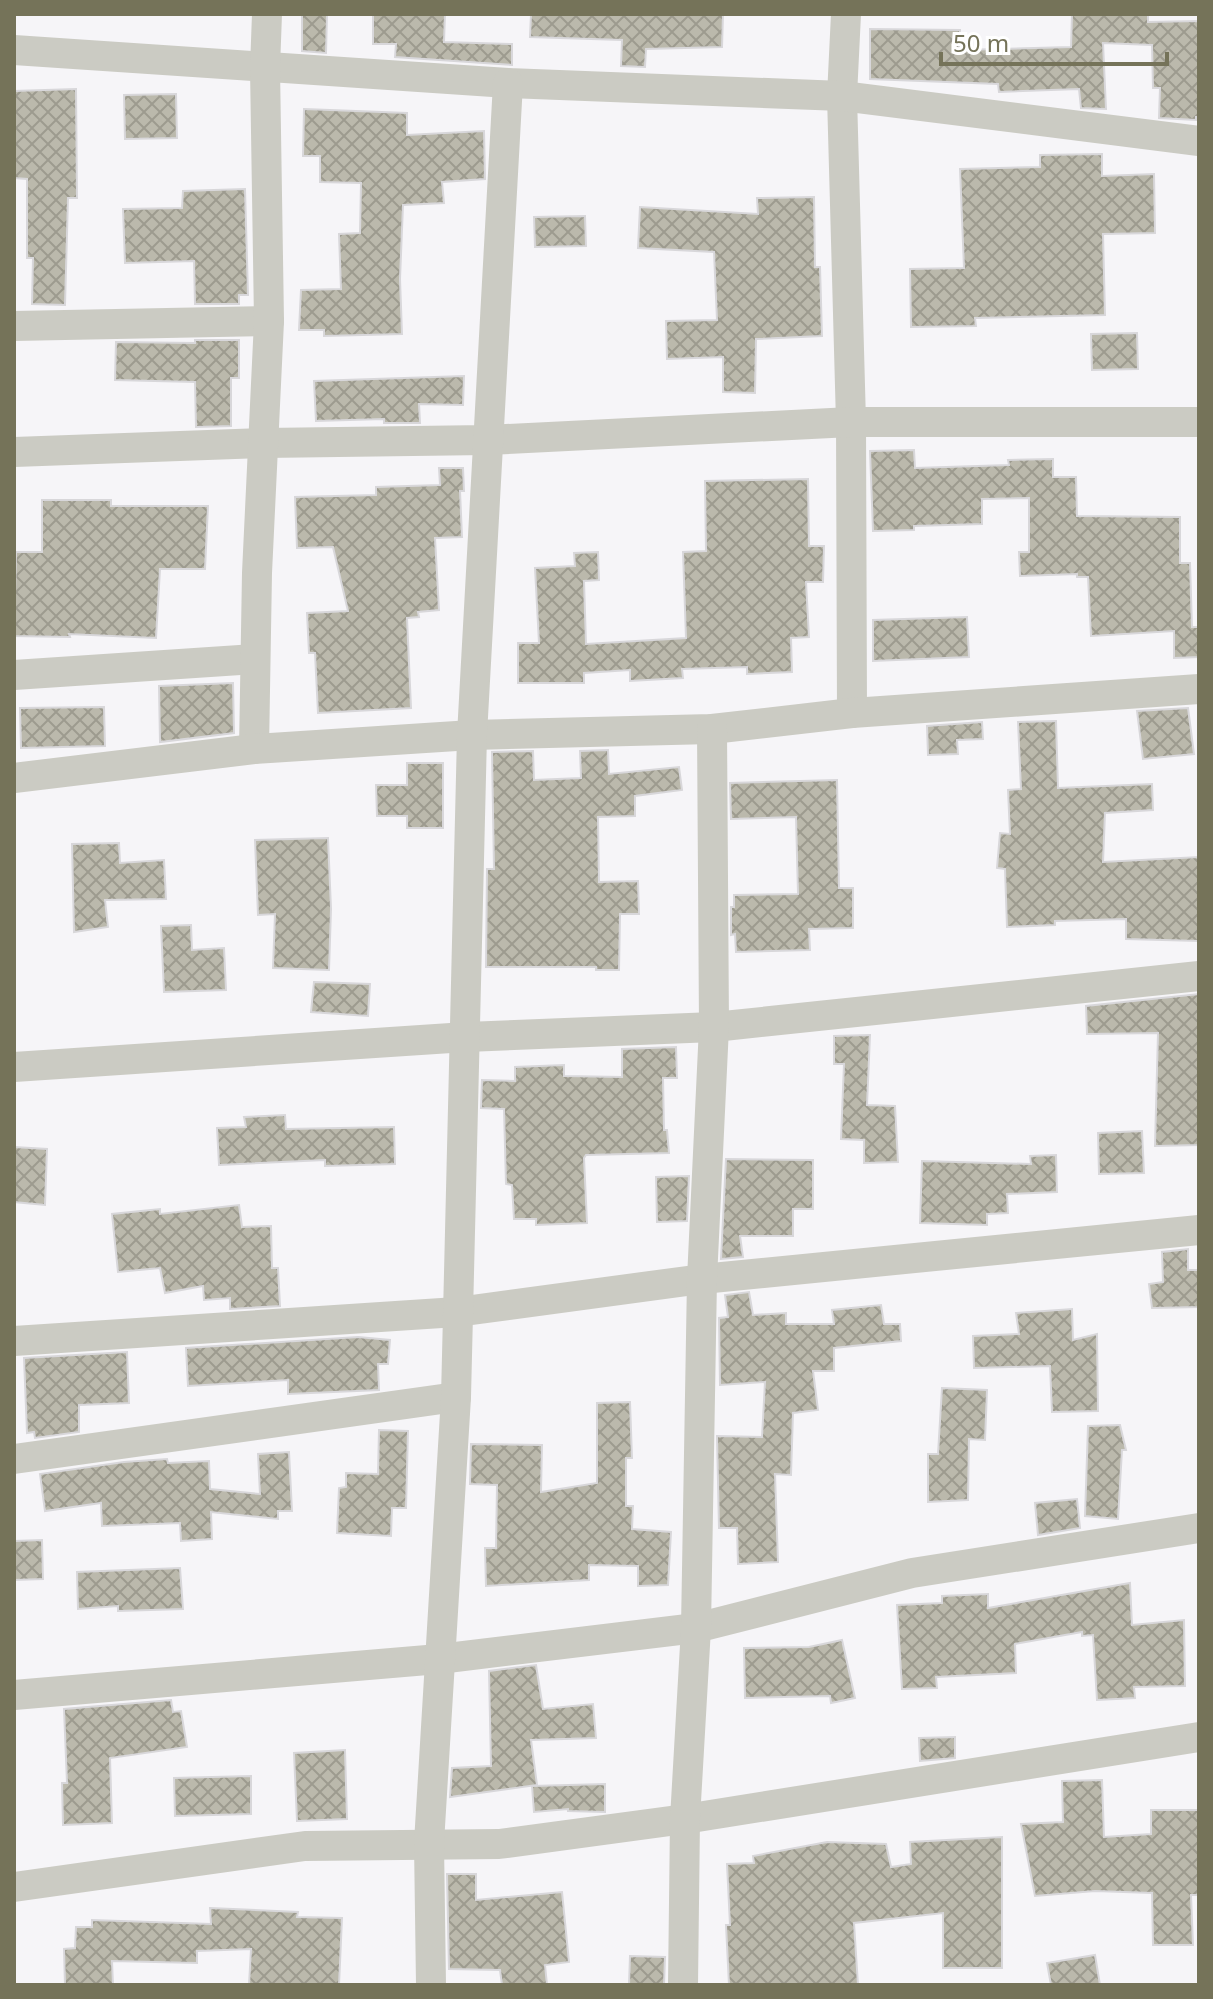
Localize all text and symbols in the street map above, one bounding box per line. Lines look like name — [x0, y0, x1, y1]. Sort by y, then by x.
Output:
scale bar — [941, 16, 1167, 66]
text: 50 m — [953, 26, 1009, 59]

